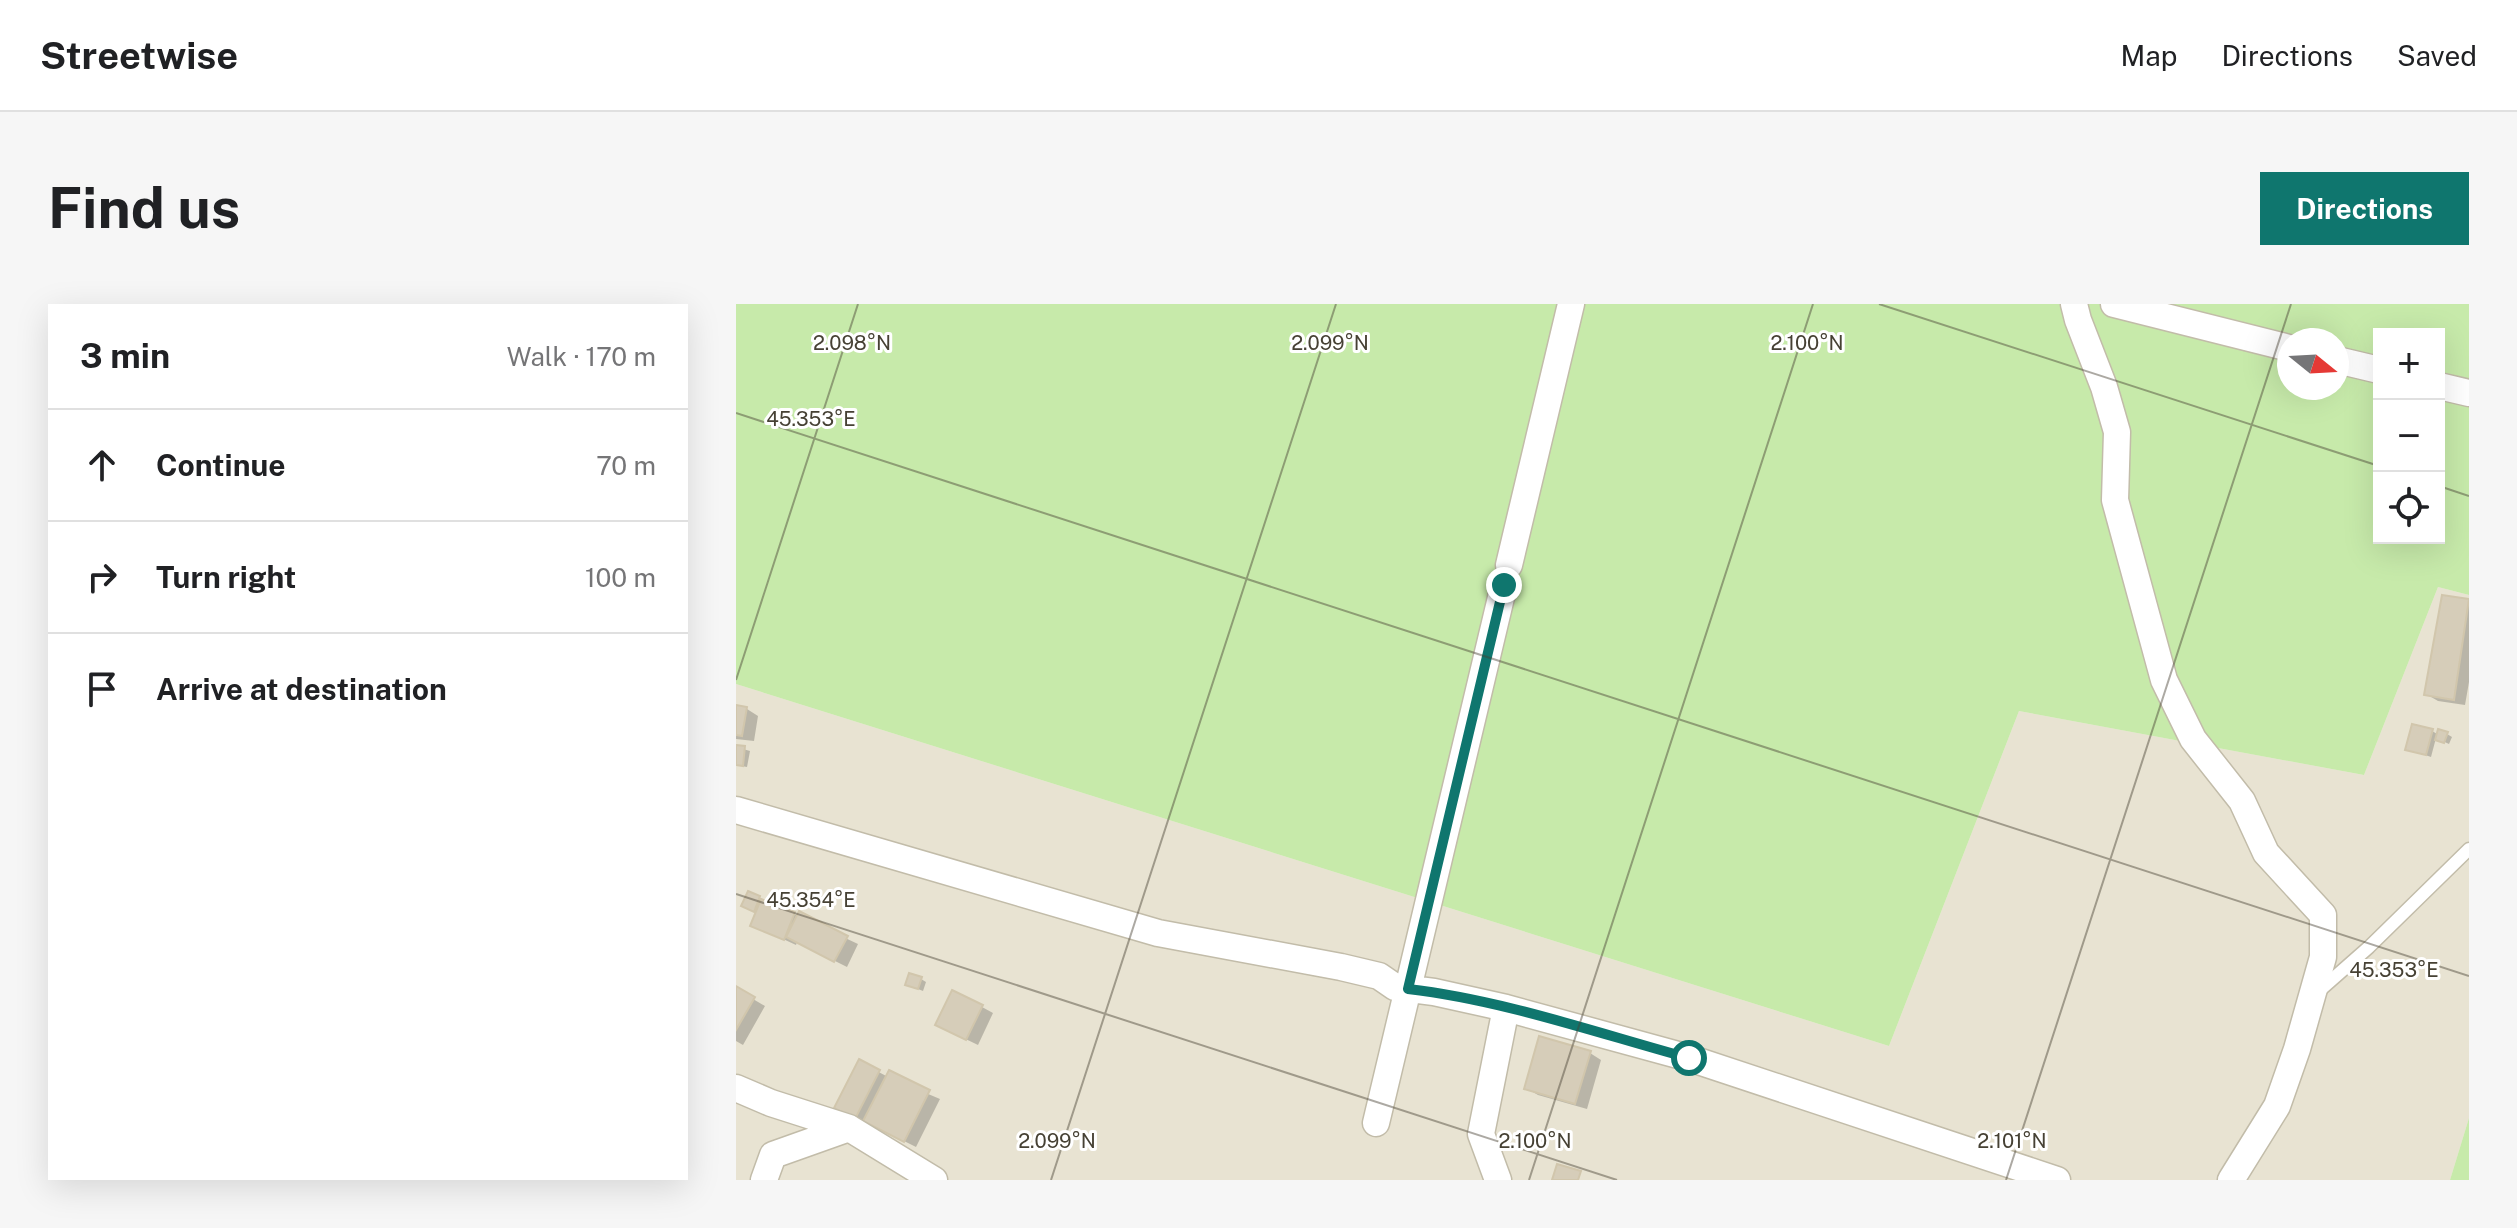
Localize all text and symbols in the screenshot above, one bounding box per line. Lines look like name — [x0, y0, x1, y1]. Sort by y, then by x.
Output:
text: Streetwise — [40, 33, 238, 78]
text: Map — [2121, 39, 2177, 72]
text: Directions — [2221, 39, 2353, 72]
text: Saved — [2397, 39, 2477, 72]
button: Directions — [2260, 172, 2469, 245]
text: Find us — [48, 175, 240, 241]
north arrow — [2277, 328, 2349, 400]
map controls — [2373, 328, 2445, 544]
button: + — [2373, 328, 2445, 400]
text: 2.098°N — [813, 331, 891, 355]
text: 2.099°N — [1291, 331, 1369, 355]
text: 2.100°N — [1770, 331, 1844, 355]
text: 3 min — [80, 336, 170, 376]
text: Walk · 170 m — [507, 341, 656, 372]
button: − — [2373, 400, 2445, 472]
text: 45.353°E — [766, 407, 856, 431]
icon: ahead — [80, 443, 124, 487]
text: Continue — [156, 447, 286, 483]
text: 70 m — [596, 450, 656, 481]
button: locate — [2373, 472, 2445, 544]
icon: right — [80, 555, 124, 599]
text: Turn right — [156, 559, 296, 595]
text: 100 m — [585, 562, 656, 593]
route end — [1486, 567, 1522, 603]
icon: arrive — [80, 667, 124, 711]
text: Arrive at destination — [156, 671, 447, 707]
text: 45.354°E — [766, 888, 856, 912]
text: 45.353°E — [2349, 958, 2439, 982]
route start — [1671, 1040, 1707, 1076]
text: 2.099°N — [1018, 1129, 1096, 1153]
text: 2.100°N — [1498, 1129, 1572, 1153]
text: 2.101°N — [1977, 1129, 2047, 1153]

